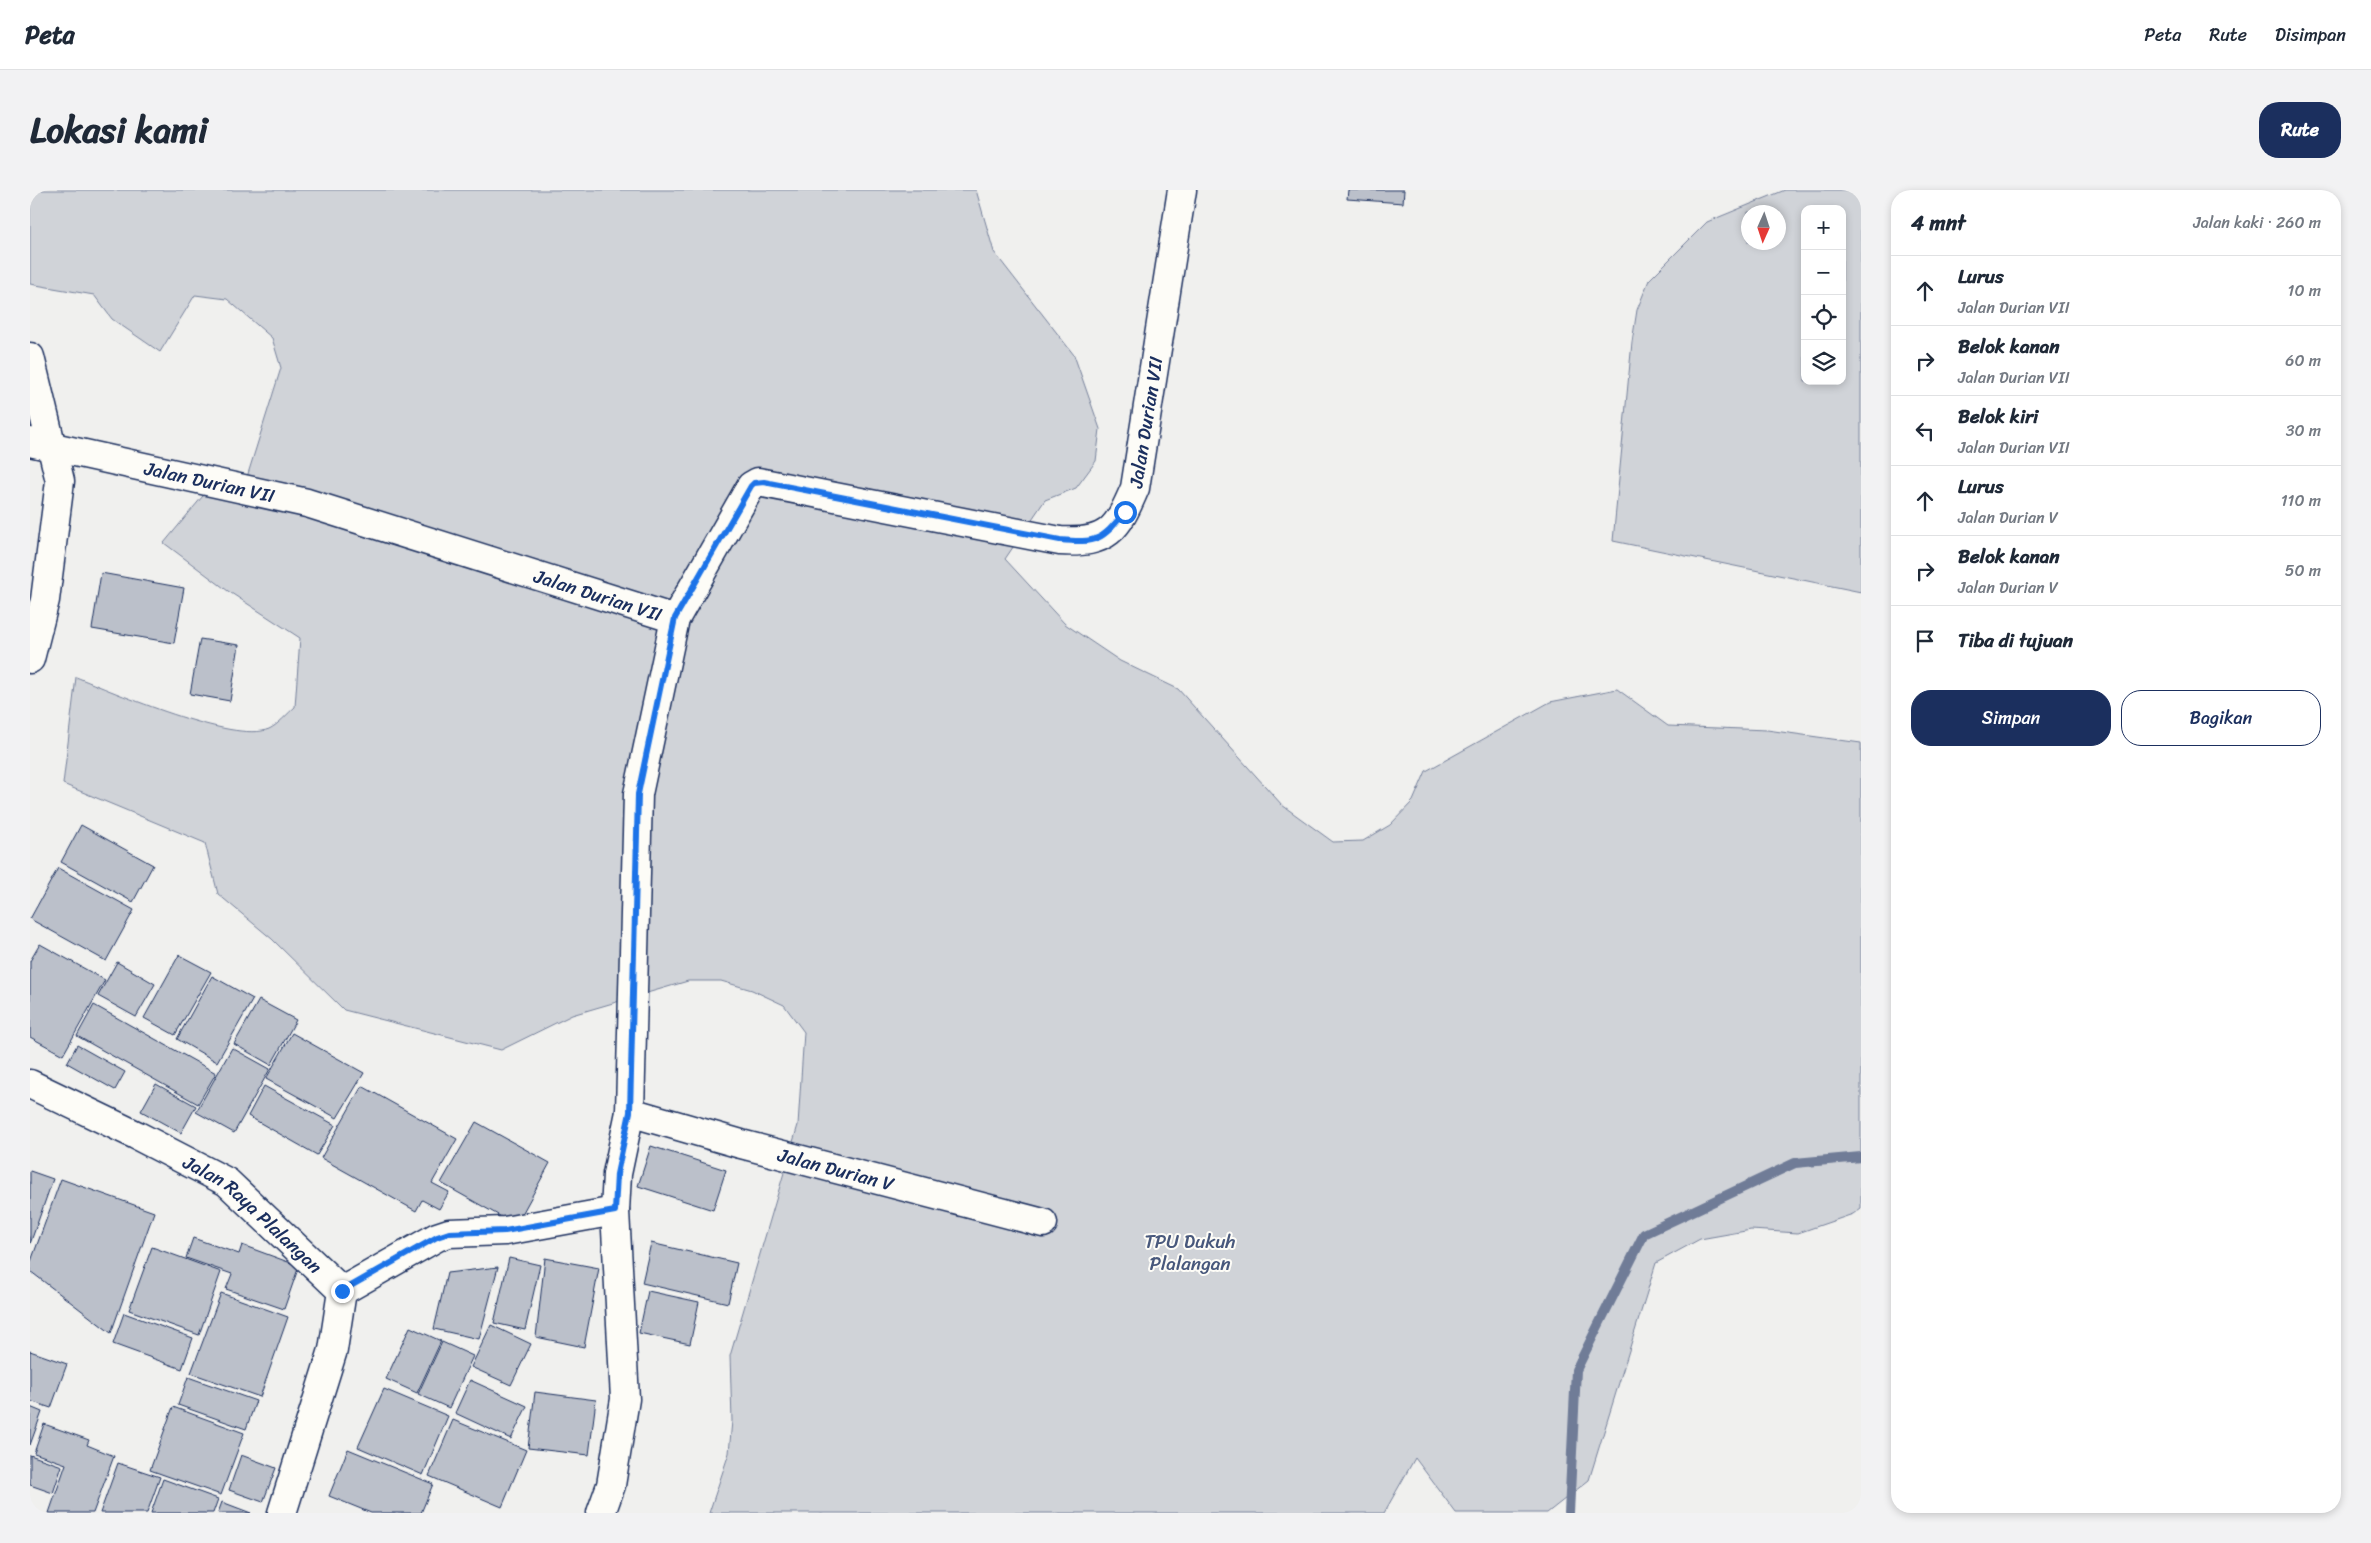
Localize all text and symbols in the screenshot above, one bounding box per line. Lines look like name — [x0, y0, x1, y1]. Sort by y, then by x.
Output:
text: Peta — [25, 14, 74, 56]
text: Peta — [2144, 19, 2181, 51]
text: Rute — [2209, 19, 2247, 51]
text: Disimpan — [2275, 19, 2346, 51]
text: Lokasi kami — [30, 99, 208, 161]
button: Rute — [2259, 102, 2341, 158]
text: 4 mnt — [1911, 204, 1966, 242]
north arrow — [1741, 205, 1786, 250]
map controls — [1801, 205, 1846, 385]
button: + — [1801, 205, 1846, 250]
text: Jalan kaki · 260 m — [2193, 208, 2321, 237]
button: − — [1801, 250, 1846, 295]
text: Lurus — [1958, 260, 2004, 293]
text: 10 m — [2288, 276, 2321, 305]
icon: ahead — [1911, 277, 1939, 305]
text: Jalan Durian VII — [1958, 293, 2070, 322]
button: locate — [1801, 295, 1846, 340]
text: Belok kanan — [1958, 330, 2060, 363]
button: layers — [1801, 340, 1846, 385]
text: 60 m — [2285, 346, 2321, 375]
icon: right — [1911, 347, 1939, 375]
street label: Jalan Durian VII — [1119, 354, 1173, 491]
text: Jalan Durian VII — [1958, 363, 2070, 392]
text: Belok kiri — [1958, 400, 2038, 433]
text: 30 m — [2286, 416, 2321, 445]
icon: left — [1911, 417, 1939, 445]
text: Jalan Durian VII — [1958, 433, 2070, 462]
street label: Jalan Durian VII — [140, 451, 278, 512]
text: Lurus — [1958, 470, 2004, 503]
text: 110 m — [2281, 486, 2321, 515]
icon: ahead — [1911, 487, 1939, 515]
route start — [1114, 501, 1137, 524]
text: Jalan Durian V — [1958, 503, 2058, 532]
text: Belok kanan — [1958, 540, 2060, 573]
text: 50 m — [2285, 556, 2321, 585]
icon: right — [1911, 557, 1939, 585]
street label: Jalan Durian VII — [529, 559, 666, 631]
text: Jalan Durian V — [1958, 573, 2058, 602]
text: Tiba di tujuan — [1958, 624, 2073, 657]
icon: arrive — [1911, 627, 1939, 655]
button: Simpan — [1911, 690, 2111, 746]
button: Bagikan — [2121, 690, 2321, 746]
street label: Jalan Durian V — [773, 1138, 899, 1201]
street label: Jalan Raya Plalangan — [176, 1146, 330, 1282]
park label: TPU Dukuh Plalangan — [1144, 1225, 1236, 1280]
route end — [331, 1280, 354, 1303]

